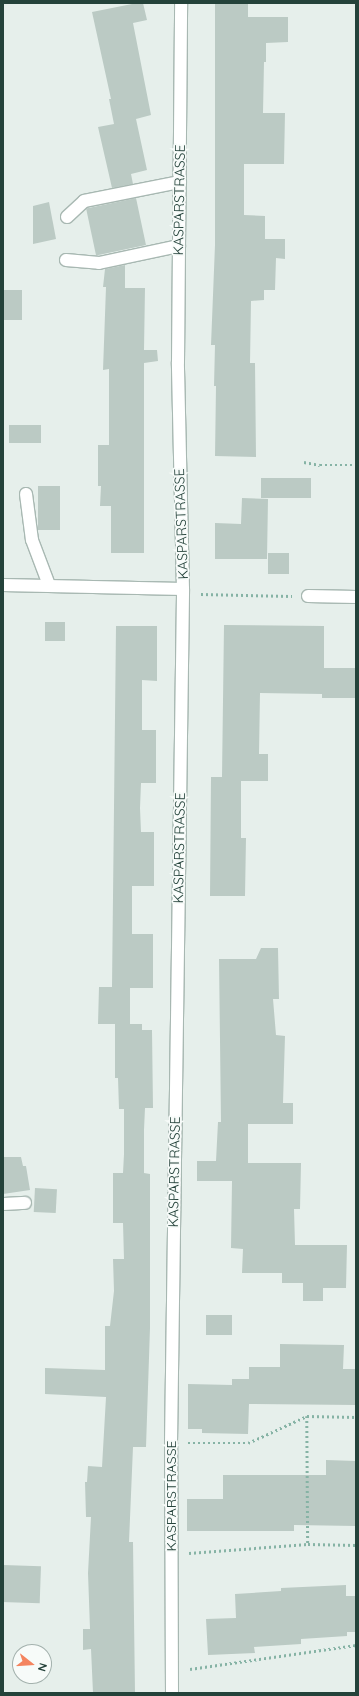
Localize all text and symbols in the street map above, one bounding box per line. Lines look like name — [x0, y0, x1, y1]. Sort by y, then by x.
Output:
street label: KASPARSTRASSE — [170, 144, 188, 256]
street label: KASPARSTRASSE — [171, 468, 191, 580]
street label: KASPARSTRASSE — [170, 792, 188, 904]
street label: KASPARSTRASSE — [165, 1116, 183, 1228]
street label: KASPARSTRASSE — [163, 1440, 179, 1552]
north arrow — [12, 1644, 52, 1684]
text: N — [35, 1661, 50, 1673]

